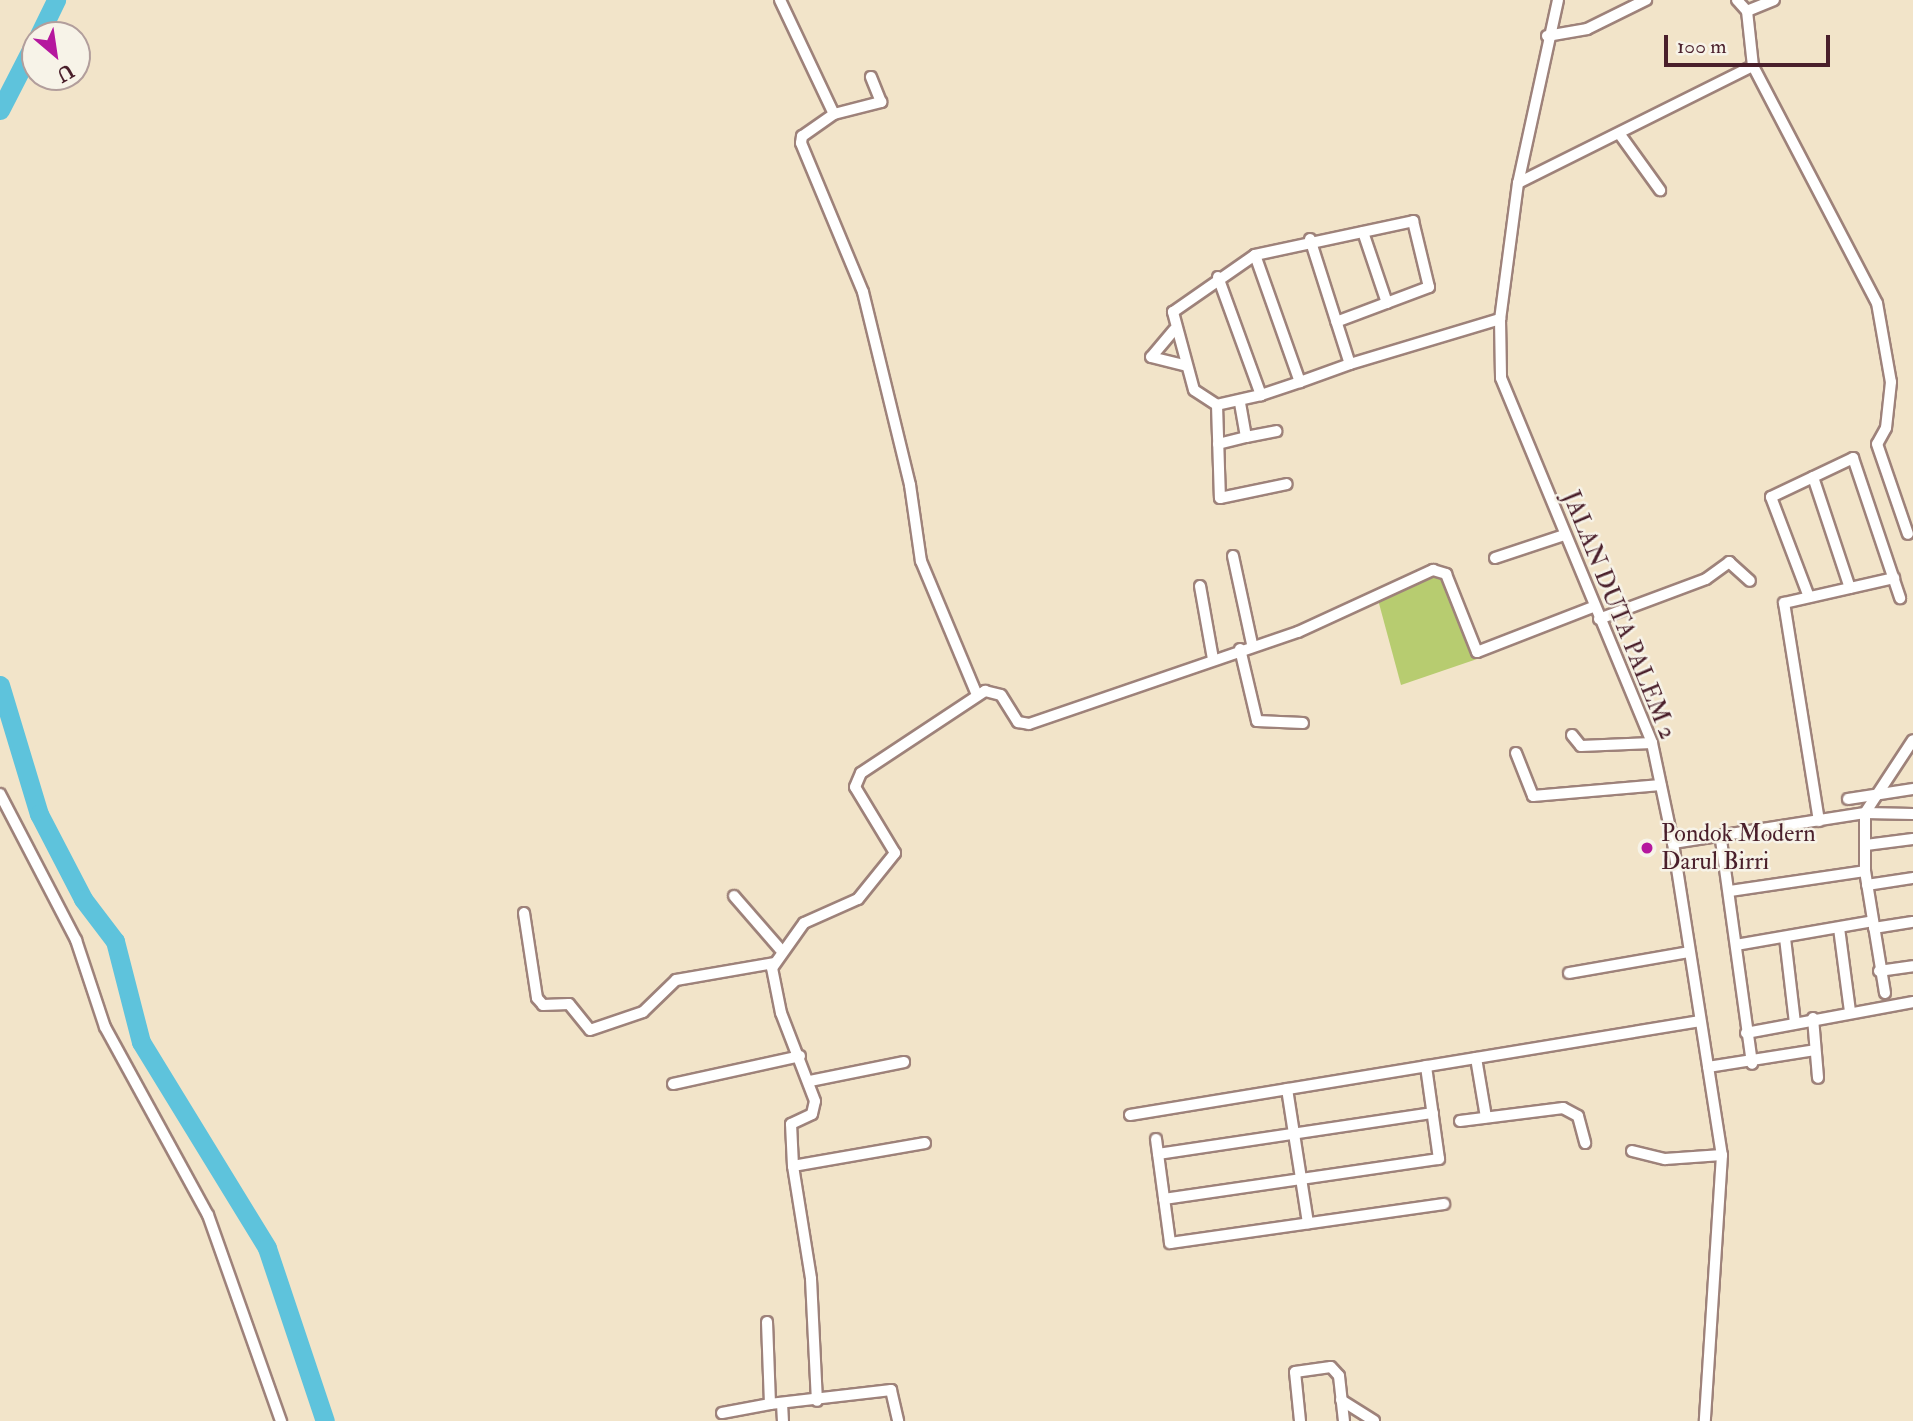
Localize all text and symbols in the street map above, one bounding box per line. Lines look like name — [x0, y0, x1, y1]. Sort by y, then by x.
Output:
north arrow — [21, 21, 91, 91]
scale bar — [1668, 21, 1834, 65]
text: 100 m — [1677, 33, 1727, 60]
text: U — [52, 58, 78, 87]
street label: JALAN DUTA PALEM 2 — [1556, 487, 1682, 743]
place label: Pondok Modern Darul Birri — [1661, 820, 1816, 876]
marker: Pondok Modern Darul Birri — [1639, 840, 1655, 856]

